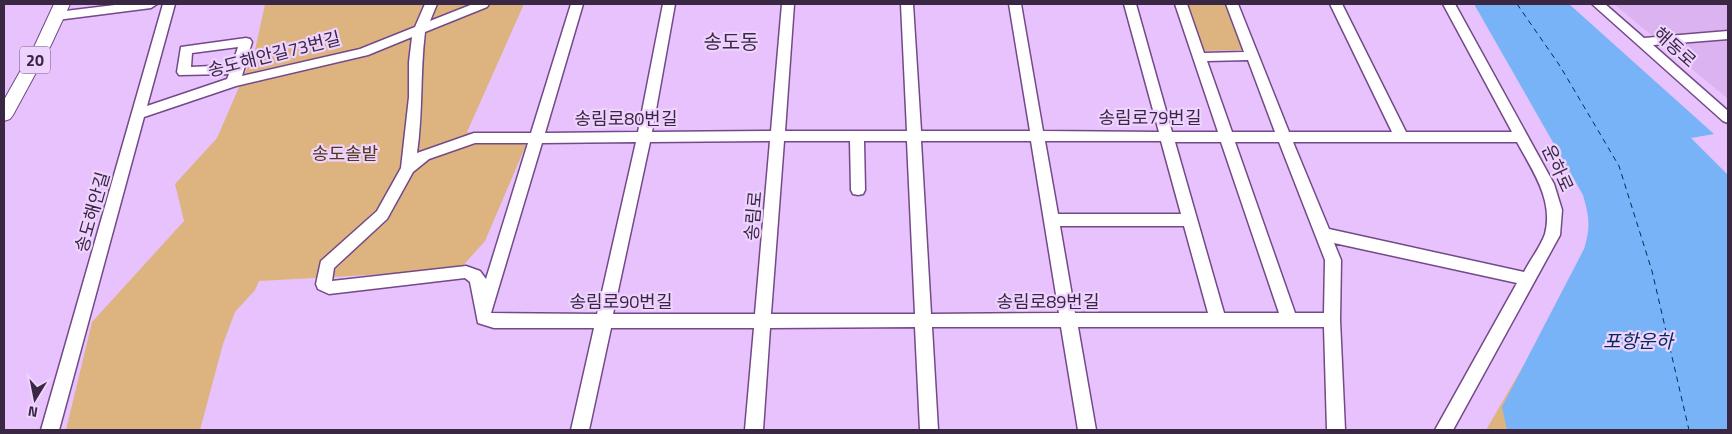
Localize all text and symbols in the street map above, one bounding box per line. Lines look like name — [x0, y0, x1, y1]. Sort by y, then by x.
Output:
street label: 해동로 — [1648, 20, 1702, 74]
street label: 송도해안길73번길 — [205, 24, 343, 84]
district label: 송도동 — [703, 26, 759, 57]
road number: 20 — [20, 46, 50, 74]
street label: 송림로79번길 — [1099, 104, 1201, 131]
street label: 송림로80번길 — [575, 105, 677, 132]
park label: 송도솔밭 — [312, 140, 379, 167]
street label: 운하로 — [1535, 140, 1581, 196]
street label: 송도해안길 — [68, 168, 116, 256]
street label: 송림로 — [737, 190, 769, 242]
street label: 송림로90번길 — [570, 288, 672, 315]
street label: 송림로89번길 — [997, 288, 1099, 315]
water label: 포항운하 — [1603, 326, 1675, 355]
north arrow — [10, 374, 60, 424]
text: N — [26, 401, 39, 423]

